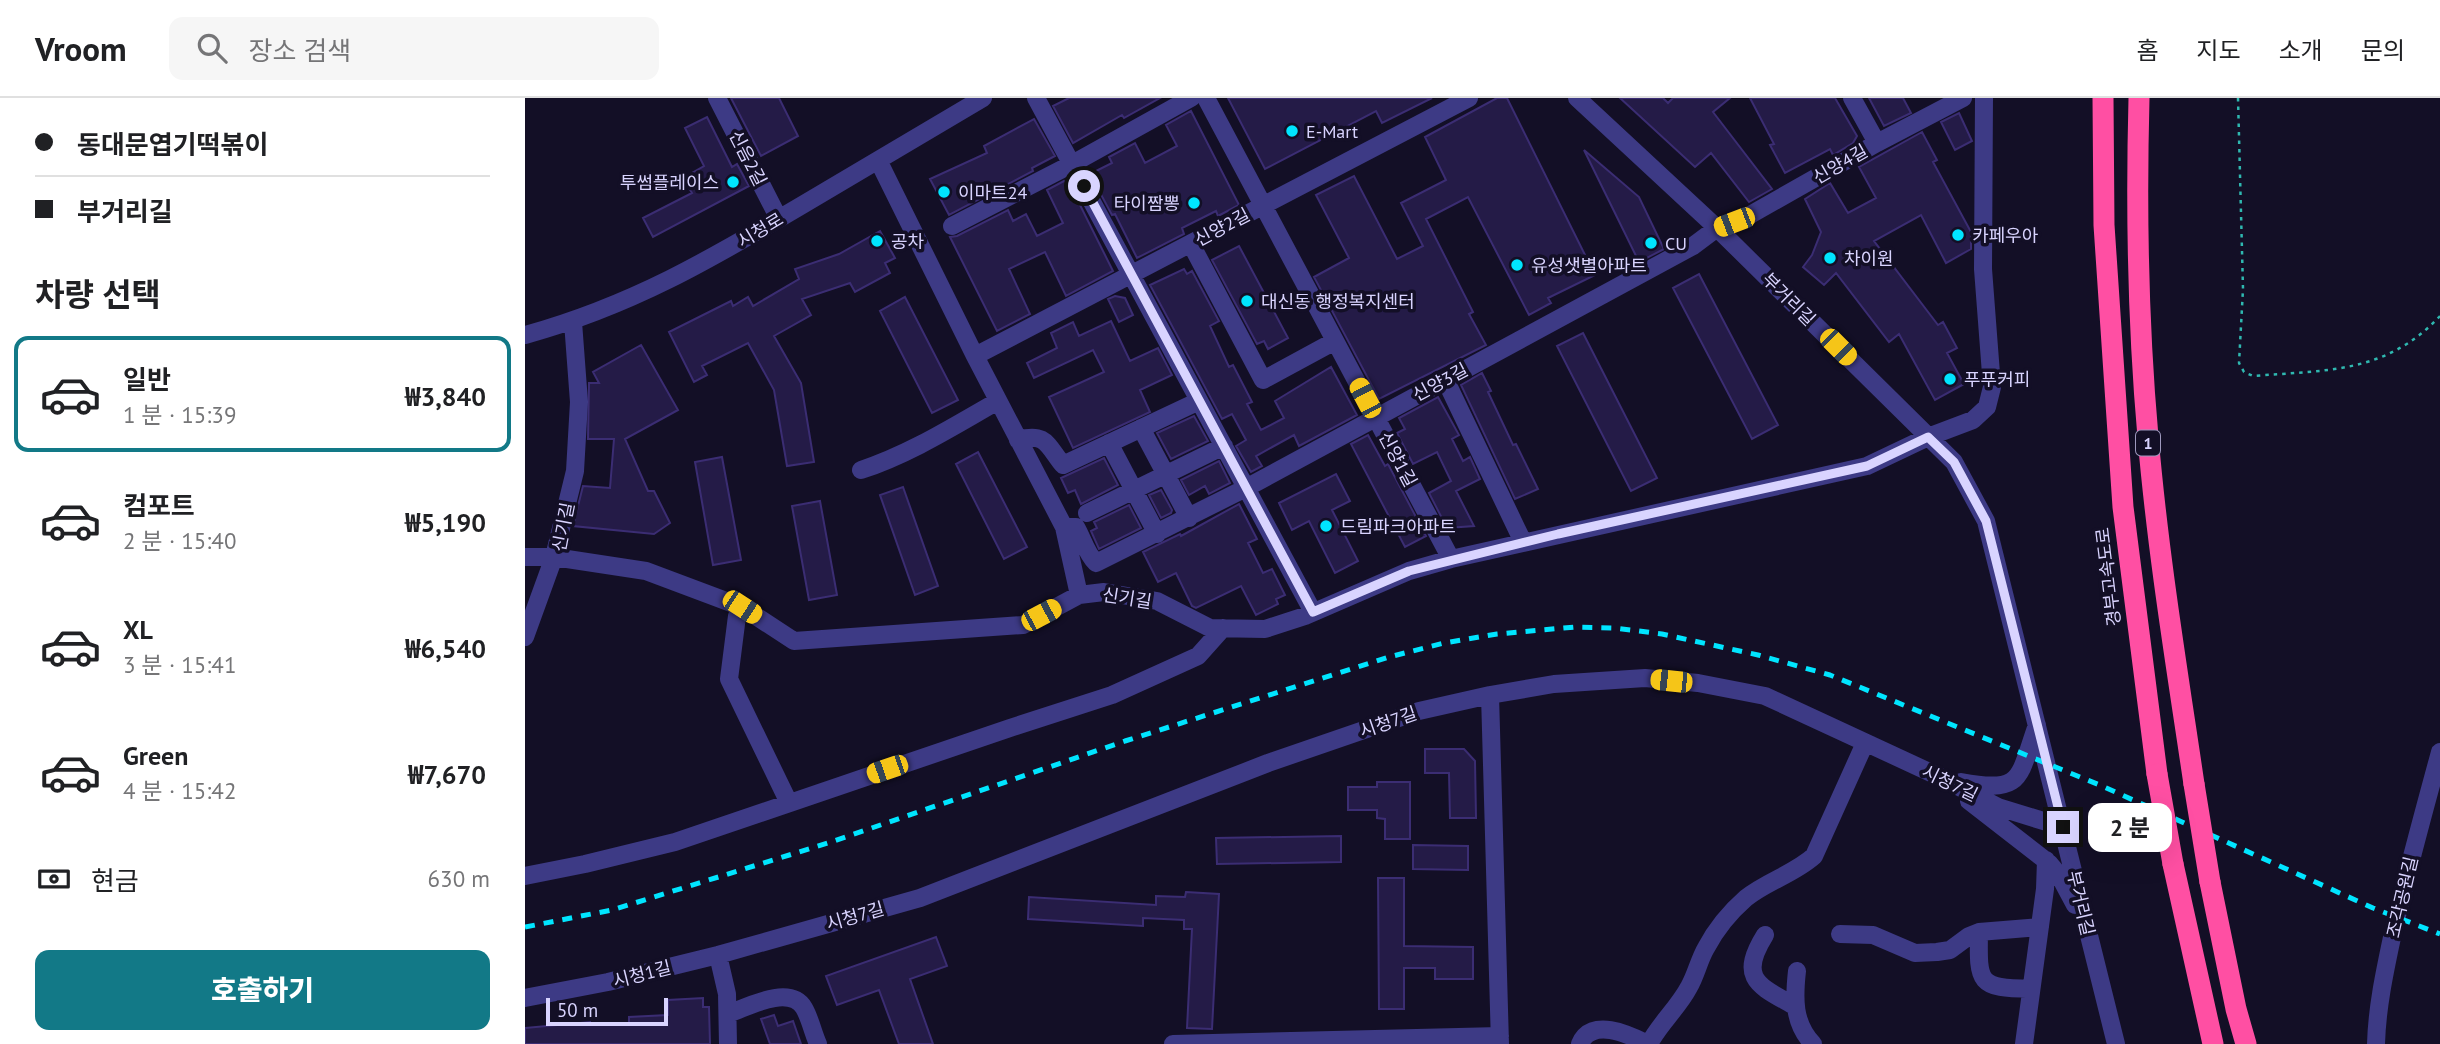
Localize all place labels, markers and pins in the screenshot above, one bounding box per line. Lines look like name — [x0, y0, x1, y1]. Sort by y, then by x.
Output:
place label: E-Mart — [1306, 120, 1358, 143]
marker: E-Mart — [1284, 123, 1300, 139]
place label: 투썸플레이스 — [620, 171, 719, 194]
marker: 투썸플레이스 — [725, 174, 741, 190]
place label: 이마트24 — [958, 181, 1027, 204]
marker: 이마트24 — [936, 184, 952, 200]
place label: 타이짬뽕 — [1114, 192, 1180, 215]
marker: 타이짬뽕 — [1186, 195, 1202, 211]
place label: 카페우아 — [1972, 224, 2039, 247]
marker: 카페우아 — [1950, 227, 1966, 243]
place label: 공차 — [891, 230, 925, 253]
place label: CU — [1665, 232, 1687, 255]
marker: 공차 — [869, 233, 885, 249]
marker: CU — [1643, 235, 1659, 251]
place label: 차이원 — [1844, 247, 1894, 270]
marker: 차이원 — [1822, 250, 1838, 266]
place label: 유성샛별아파트 — [1531, 254, 1647, 277]
marker: 유성샛별아파트 — [1509, 257, 1525, 273]
place label: 대신동 행정복지센터 — [1261, 290, 1415, 313]
marker: 대신동 행정복지센터 — [1239, 293, 1255, 309]
place label: 푸푸커피 — [1964, 368, 2030, 391]
marker: 푸푸커피 — [1942, 371, 1958, 387]
place label: 드림파크아파트 — [1340, 515, 1456, 538]
marker: 드림파크아파트 — [1318, 518, 1334, 534]

